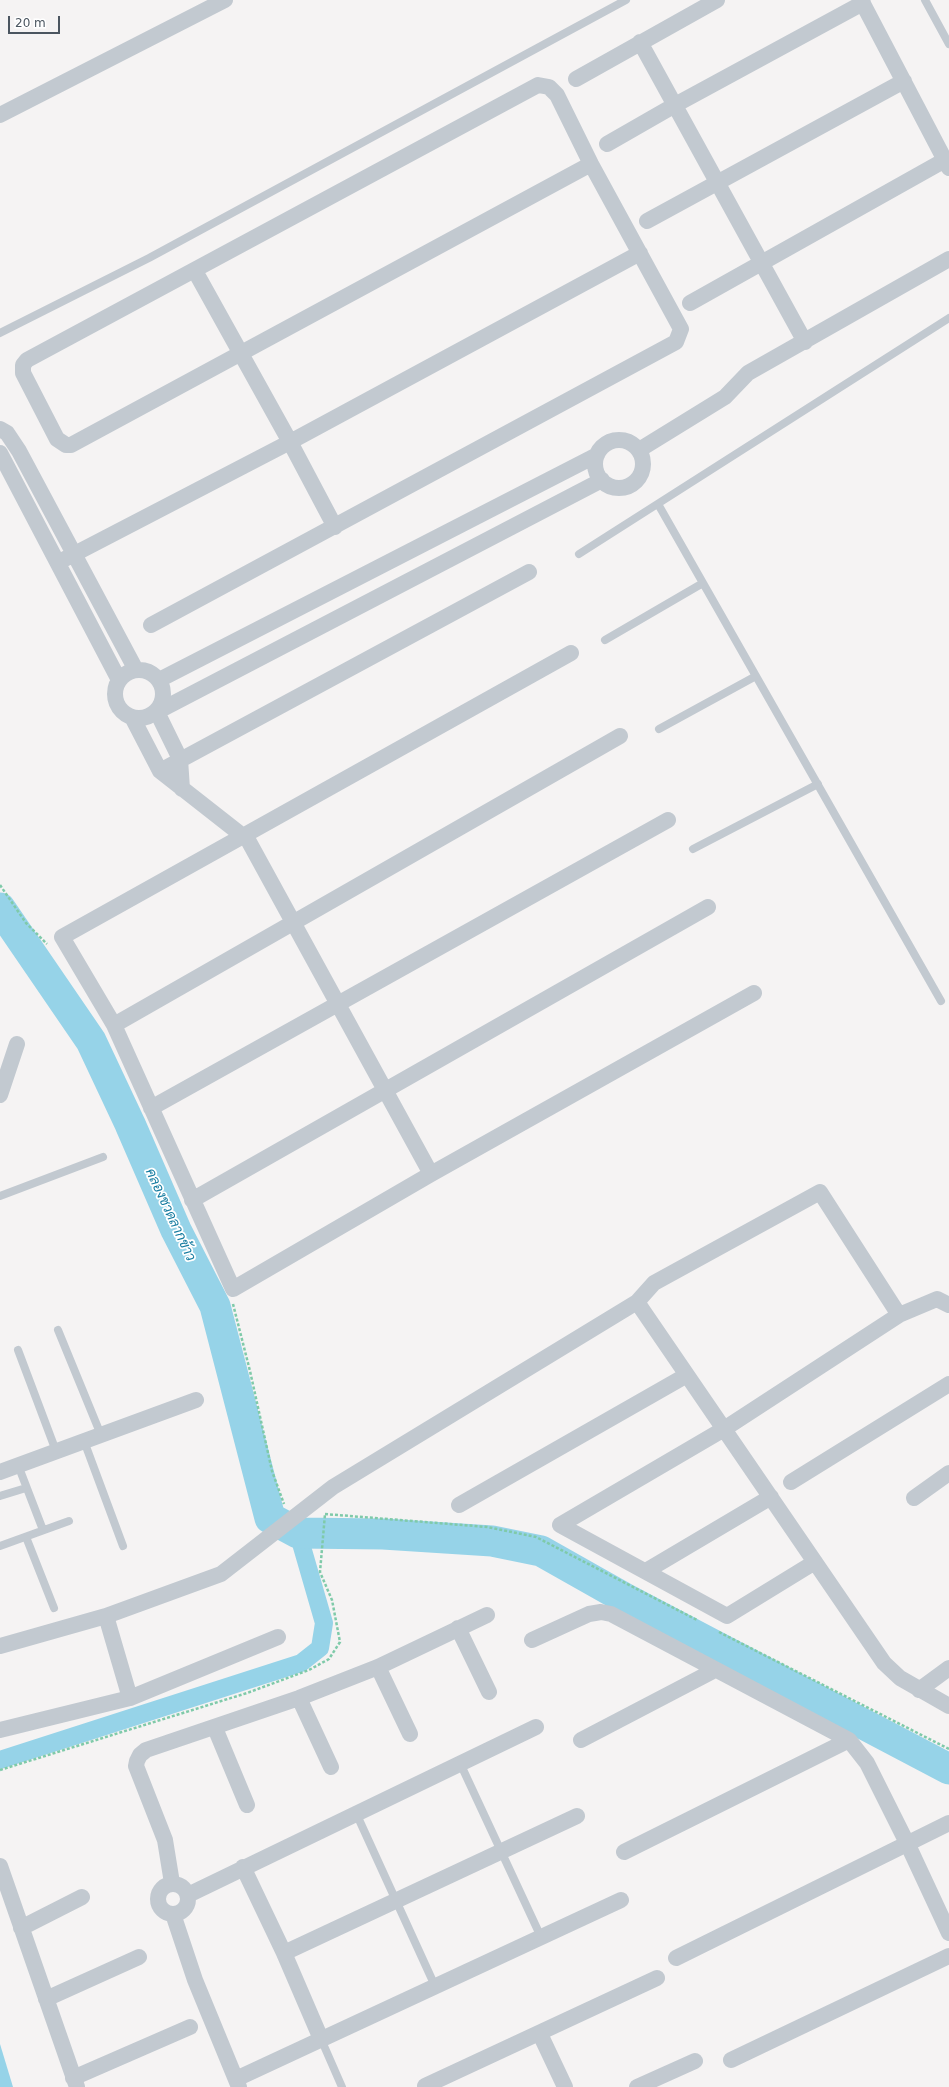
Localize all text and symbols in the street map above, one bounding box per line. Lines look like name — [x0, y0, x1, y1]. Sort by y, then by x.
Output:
scale bar — [10, 8, 62, 34]
text: 20 m — [15, 16, 46, 30]
water label: คลองชวดลากข้าว — [141, 1166, 199, 1264]

